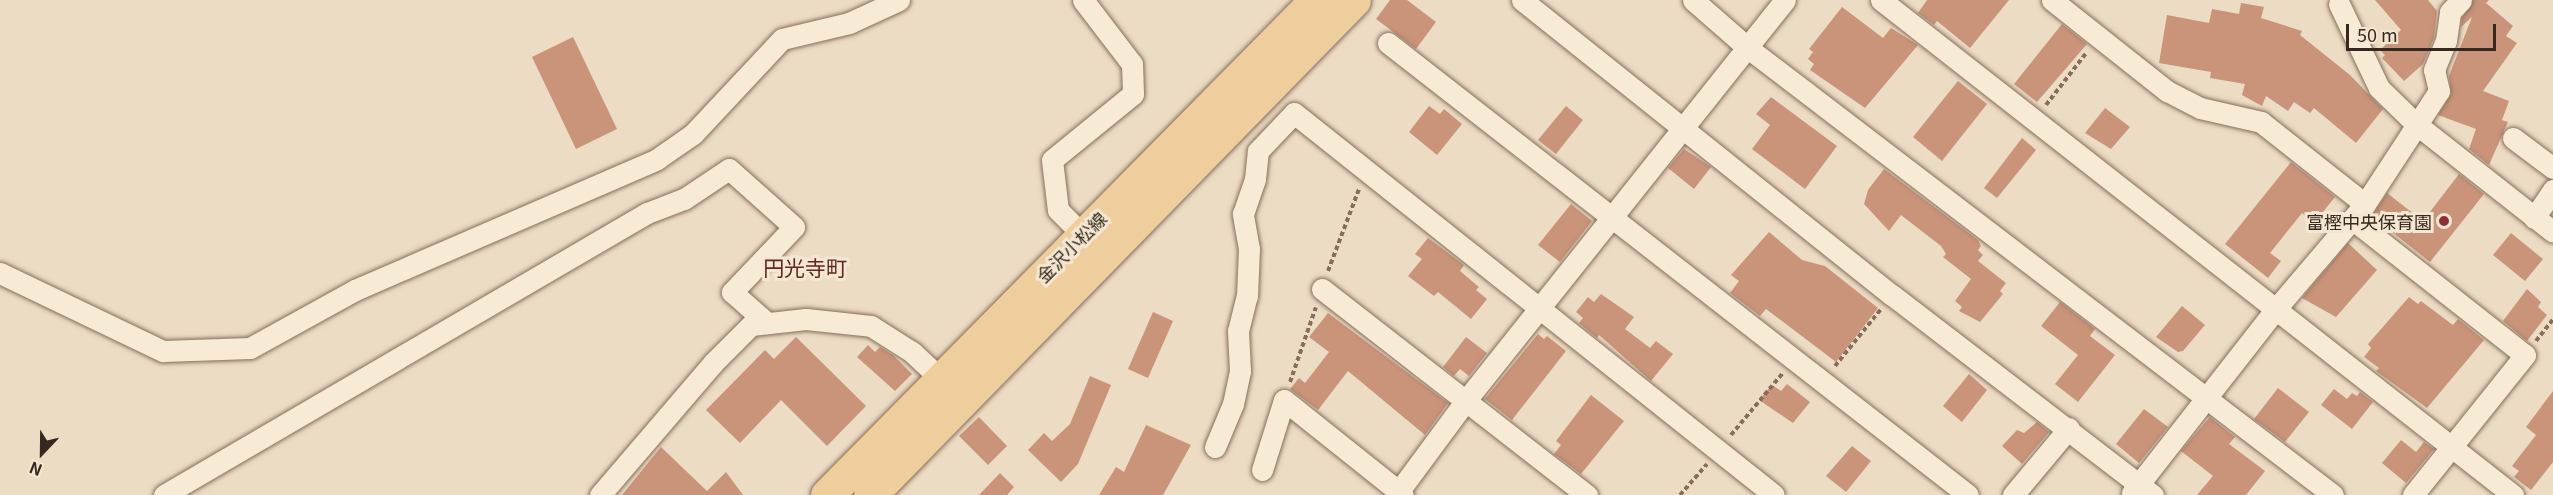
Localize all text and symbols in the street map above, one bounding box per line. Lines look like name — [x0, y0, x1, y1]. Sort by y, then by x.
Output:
scale bar — [2349, 12, 2499, 50]
text: 50 m — [2357, 21, 2398, 47]
street label: 金沢小松線 — [1032, 208, 1110, 286]
place label: 富樫中央保育園 — [2306, 210, 2432, 232]
marker: 富樫中央保育園 — [2437, 214, 2451, 228]
district label: 円光寺町 — [763, 254, 847, 280]
north arrow — [12, 423, 72, 483]
text: N — [25, 456, 45, 483]

